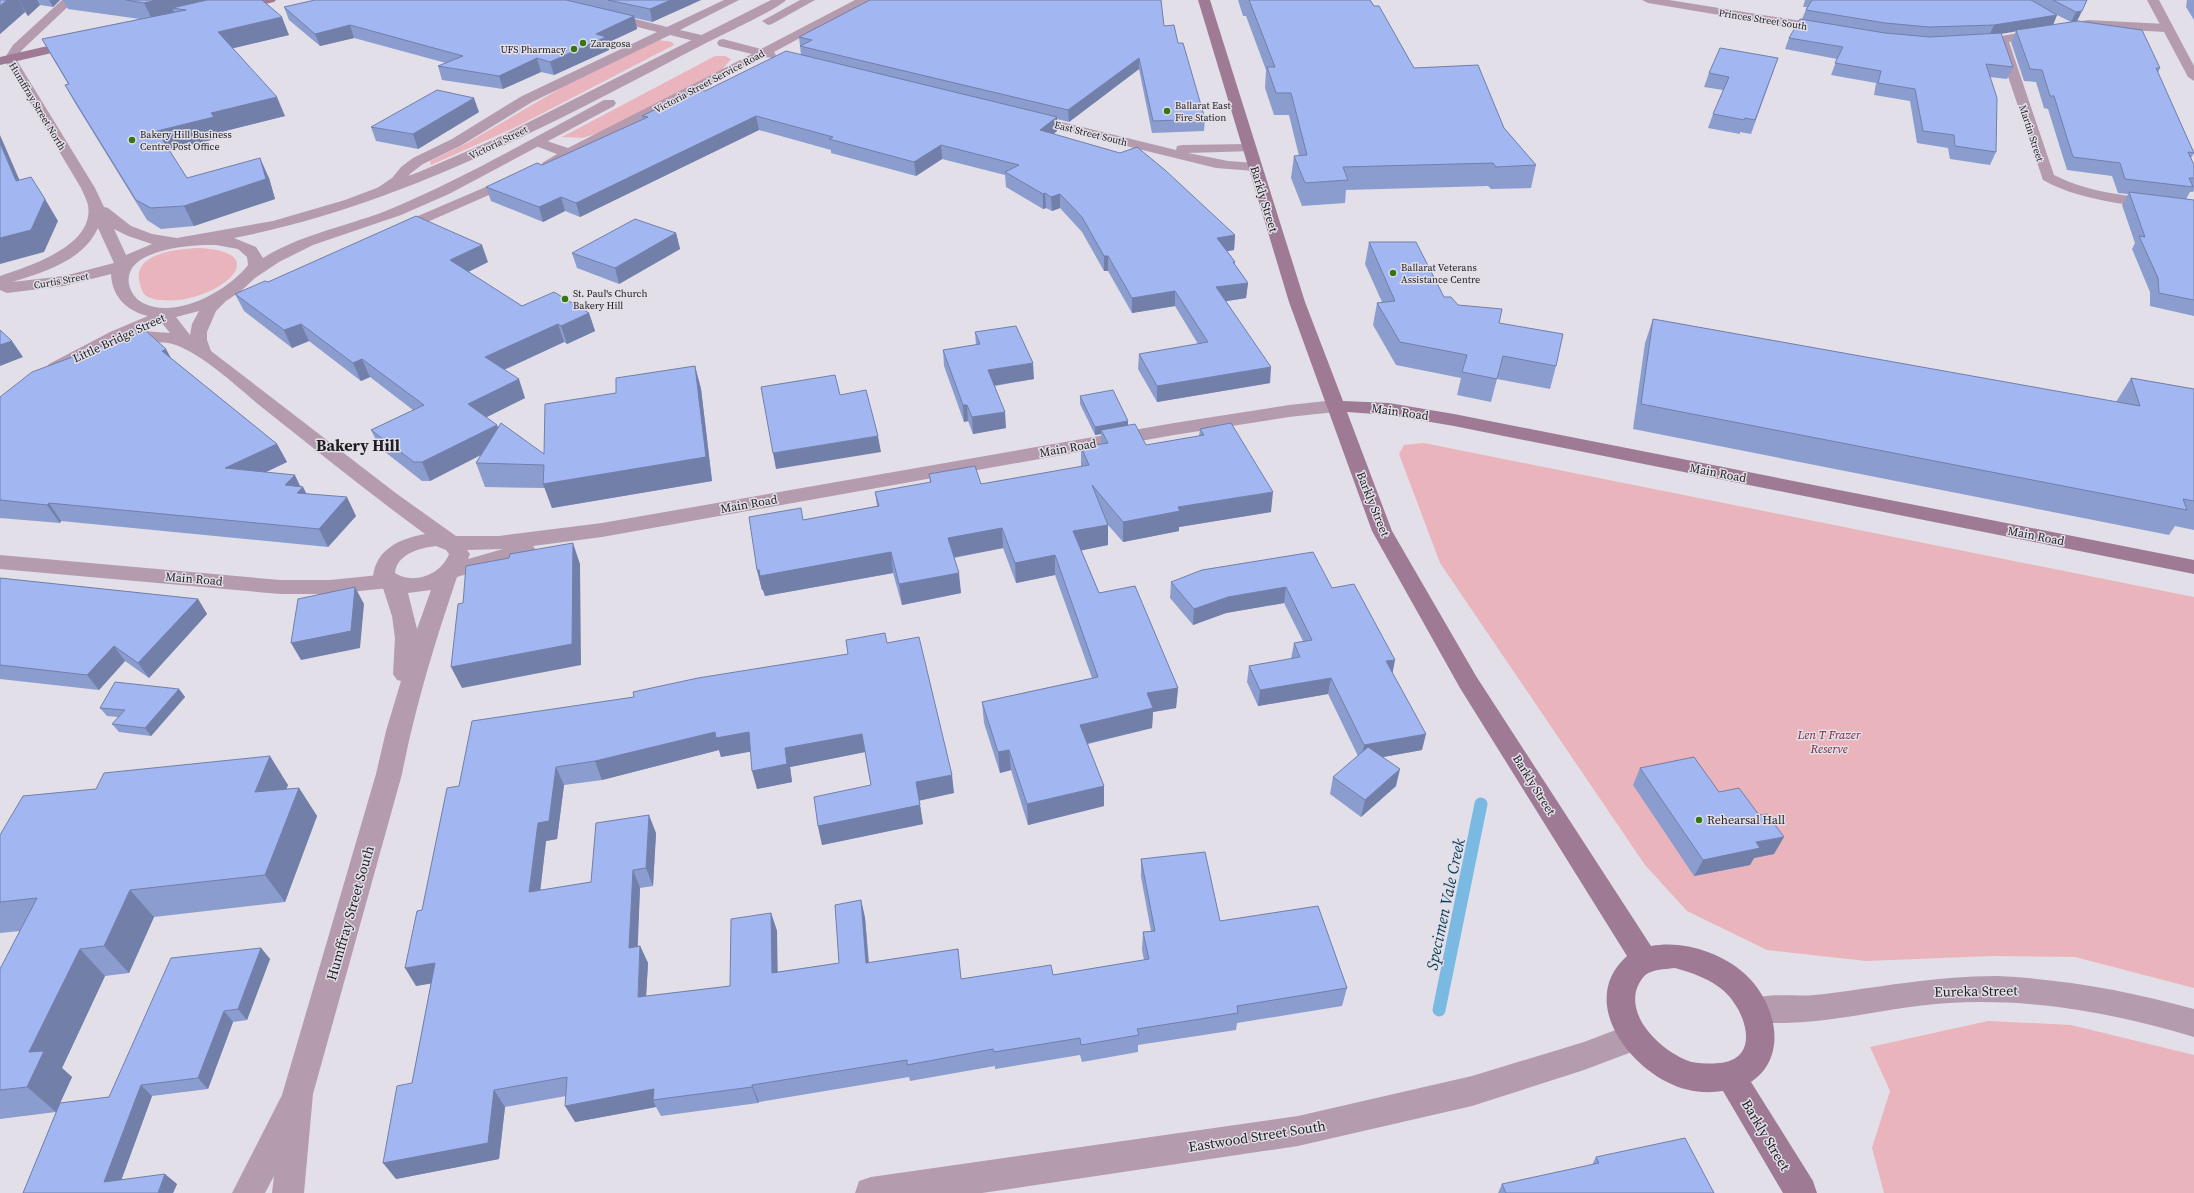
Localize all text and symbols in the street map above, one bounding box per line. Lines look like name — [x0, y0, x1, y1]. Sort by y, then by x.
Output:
street label: Princes Street South — [1718, 6, 1808, 33]
place label: Zaragosa — [591, 37, 632, 50]
marker: Zaragosa — [578, 38, 588, 48]
place label: UFS Pharmacy — [500, 43, 567, 56]
marker: UFS Pharmacy — [569, 44, 579, 54]
street label: Victoria Street Service Road — [652, 47, 767, 116]
street label: Humffray Street North — [6, 60, 69, 153]
place label: Ballarat East Fire Station — [1175, 99, 1232, 124]
street label: Martin Street — [2016, 103, 2047, 164]
marker: Ballarat East Fire Station — [1162, 106, 1172, 116]
street label: East Street South — [1053, 118, 1129, 149]
street label: Victoria Street — [467, 122, 530, 162]
place label: Bakery Hill Business Centre Post Office — [140, 128, 232, 153]
marker: Bakery Hill Business Centre Post Office — [127, 135, 137, 145]
street label: Barkly Street — [1246, 164, 1282, 234]
place label: Ballarat Veterans Assistance Centre — [1401, 261, 1480, 286]
marker: Ballarat Veterans Assistance Centre — [1388, 268, 1398, 278]
street label: Curtis Street — [33, 269, 90, 292]
place label: St. Paul's Church Bakery Hill — [573, 287, 647, 312]
marker: St. Paul's Church Bakery Hill — [560, 294, 570, 304]
street label: Little Bridge Street — [70, 310, 168, 366]
street label: Main Road — [1370, 400, 1430, 424]
district label: Bakery Hill — [316, 434, 400, 456]
street label: Main Road — [1038, 435, 1098, 461]
street label: Main Road — [1688, 460, 1748, 486]
street label: Barkly Street — [1353, 469, 1393, 539]
street label: Main Road — [719, 491, 779, 517]
street label: Main Road — [2006, 523, 2066, 549]
street label: Main Road — [165, 569, 224, 589]
park label: Len T Frazer Reserve — [1797, 727, 1862, 757]
street label: Barkly Street — [1509, 752, 1559, 818]
place label: Rehearsal Hall — [1707, 812, 1785, 828]
marker: Rehearsal Hall — [1694, 815, 1704, 825]
water label: Specimen Vale Creek — [1420, 836, 1470, 972]
street label: Humffray Street South — [321, 843, 379, 983]
street label: Eureka Street — [1934, 980, 2018, 1002]
street label: Barkly Street — [1737, 1096, 1795, 1175]
street label: Eastwood Street South — [1187, 1115, 1327, 1157]

